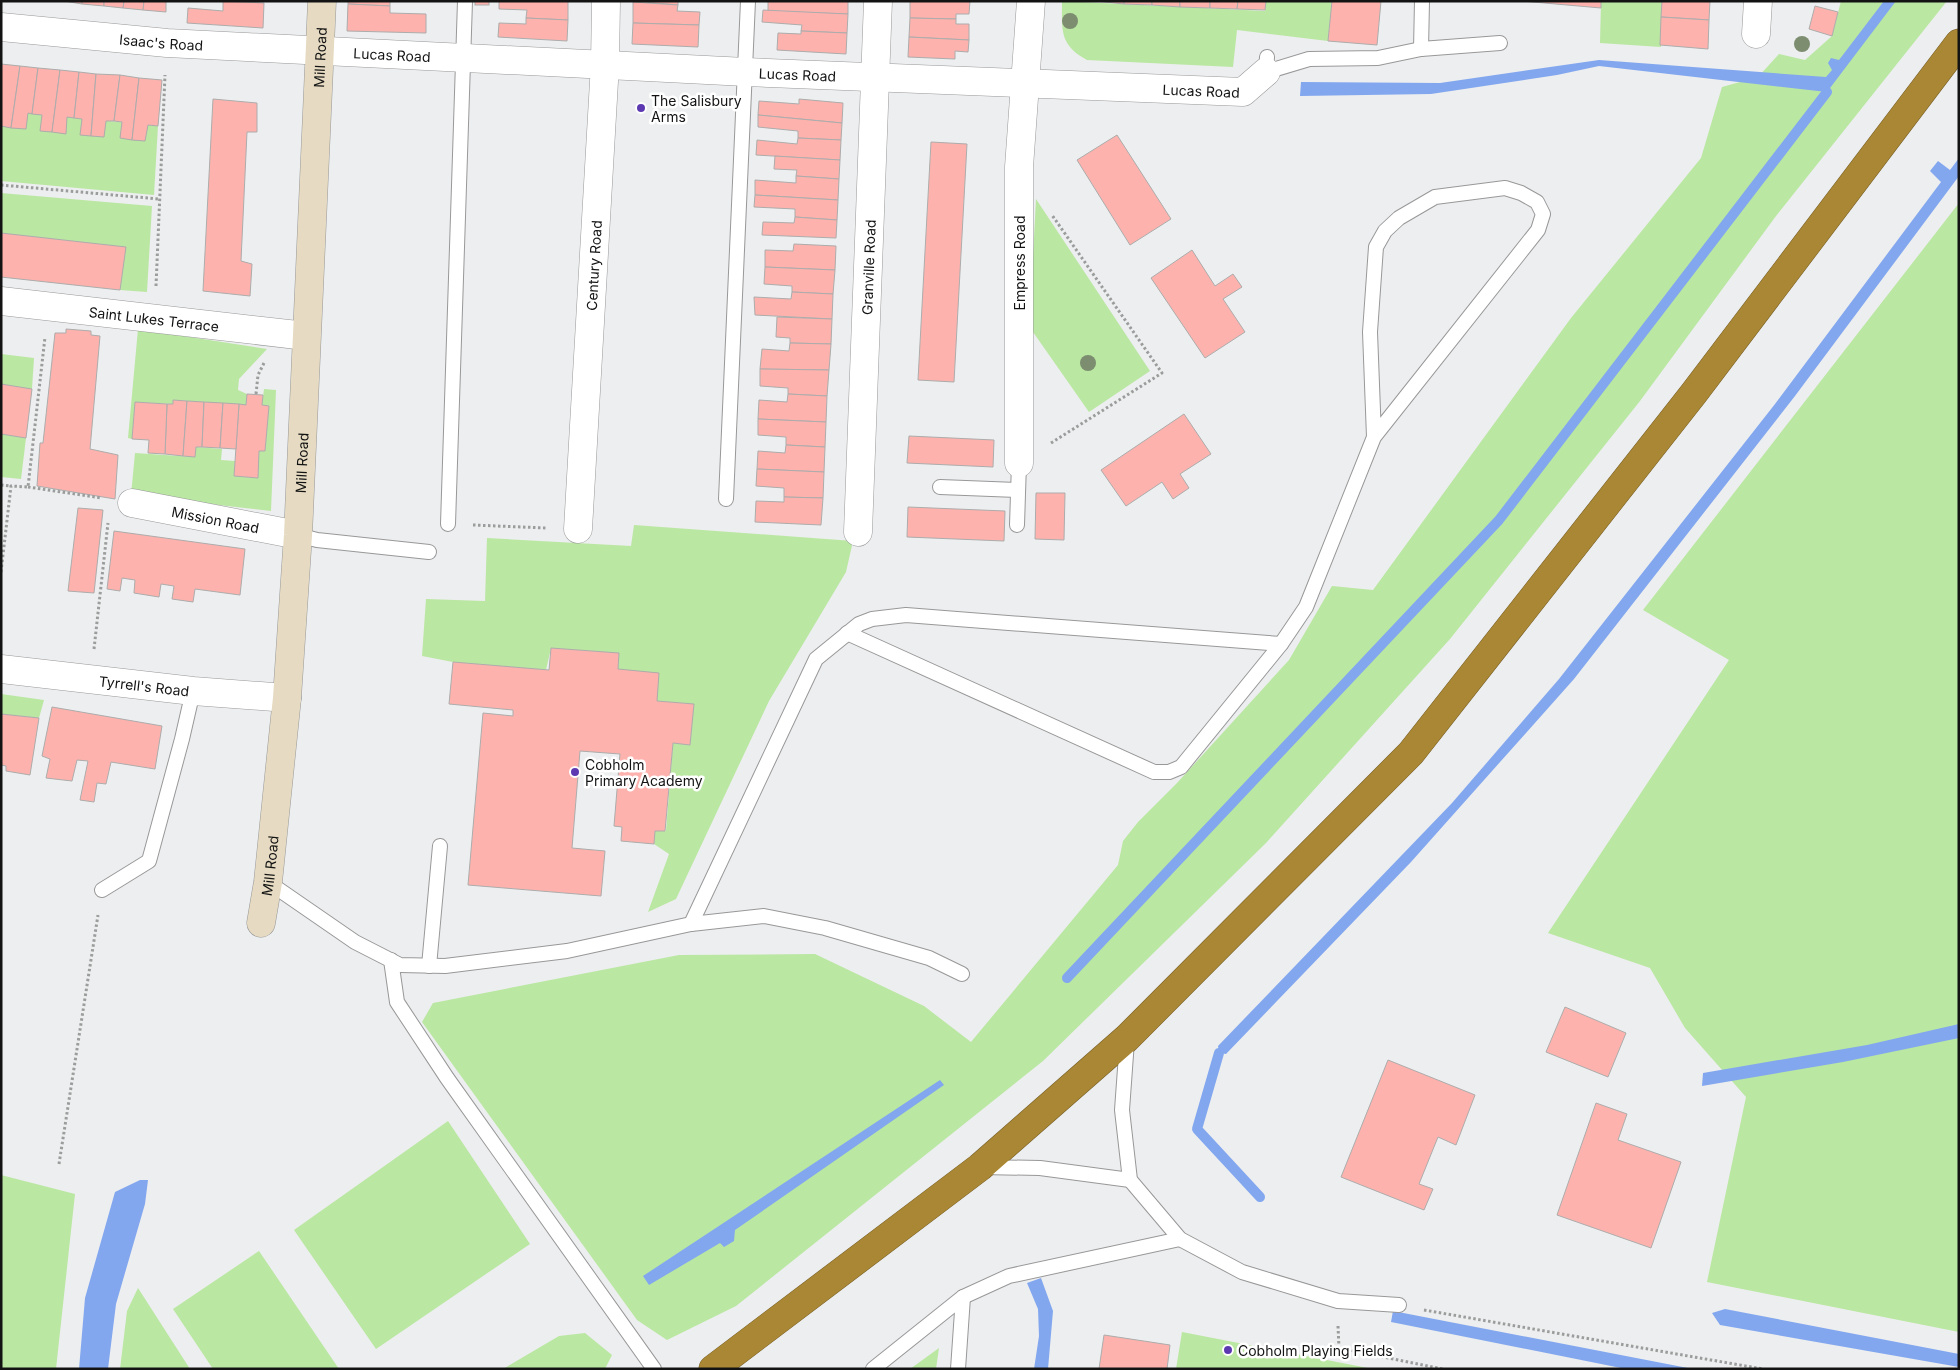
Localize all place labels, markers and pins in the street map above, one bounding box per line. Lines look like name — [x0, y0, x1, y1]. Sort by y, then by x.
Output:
place label: The Salisbury Arms — [651, 92, 742, 125]
marker: The Salisbury Arms — [635, 102, 647, 114]
place label: Cobholm Primary Academy — [585, 756, 703, 789]
marker: Cobholm Primary Academy — [569, 766, 581, 778]
place label: Cobholm Playing Fields — [1238, 1342, 1393, 1359]
marker: Cobholm Playing Fields — [1222, 1344, 1234, 1356]

